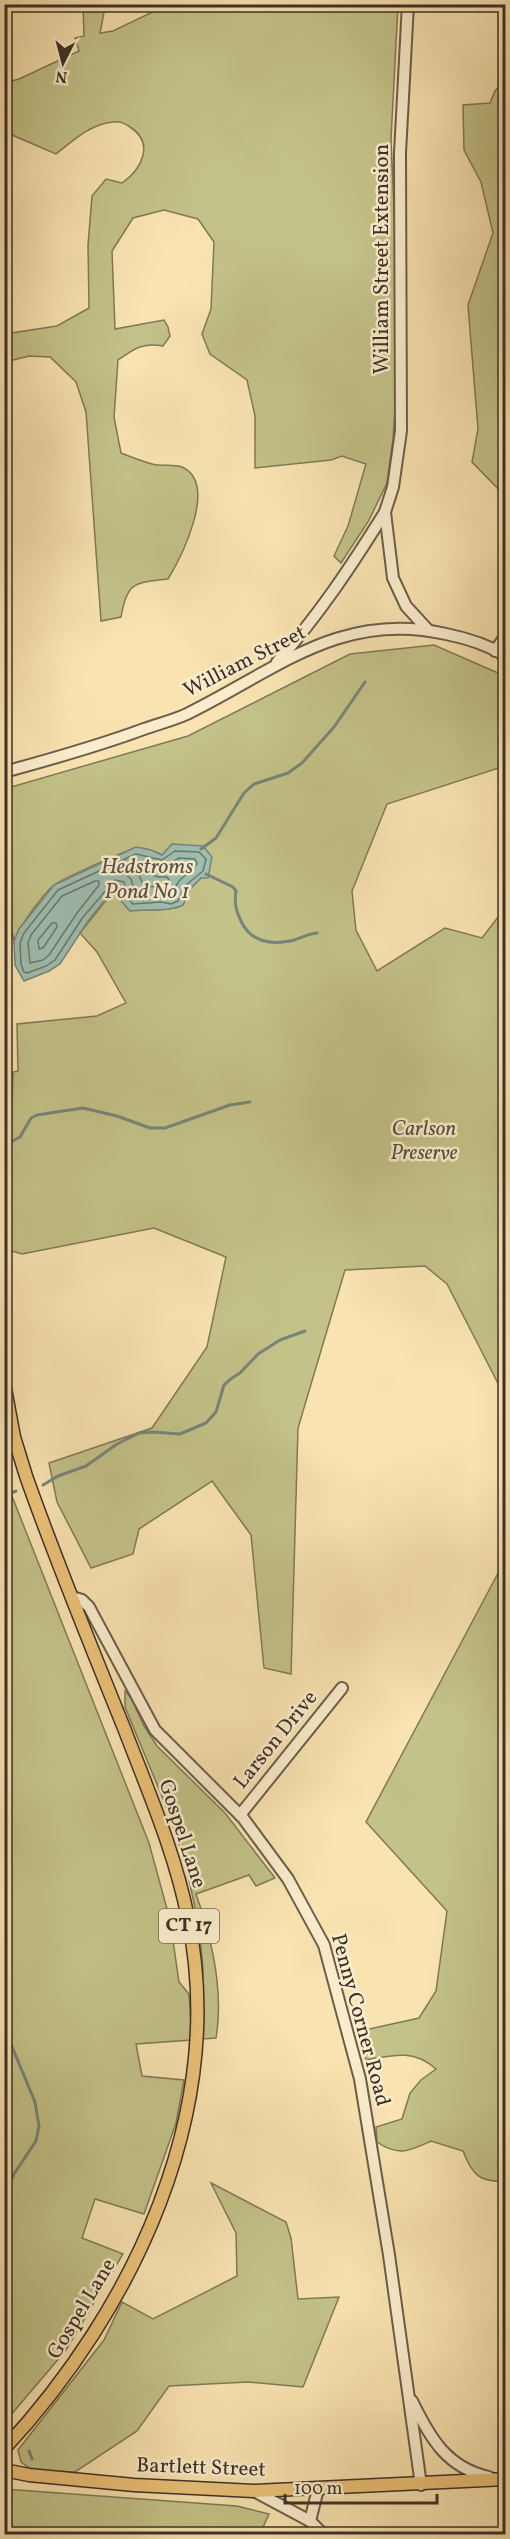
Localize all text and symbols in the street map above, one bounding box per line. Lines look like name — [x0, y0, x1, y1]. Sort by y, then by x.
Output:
north arrow — [33, 33, 93, 93]
text: N — [54, 64, 69, 87]
street label: William Street Extension — [368, 144, 397, 374]
street label: William Street — [179, 619, 311, 705]
water label: Hedstroms Pond No 1 — [101, 852, 193, 908]
park label: Carlson Preserve — [390, 1115, 458, 1168]
street label: Larson Drive — [227, 1685, 325, 1795]
street label: Gospel Lane — [151, 1776, 213, 1892]
road number: CT 17 — [159, 1909, 219, 1943]
street label: Penny Corner Road — [323, 1931, 397, 2109]
street label: Gospel Lane — [41, 2253, 123, 2365]
street label: Bartlett Street — [136, 2451, 266, 2485]
scale bar — [285, 2467, 436, 2505]
text: 100 m — [294, 2477, 343, 2502]

